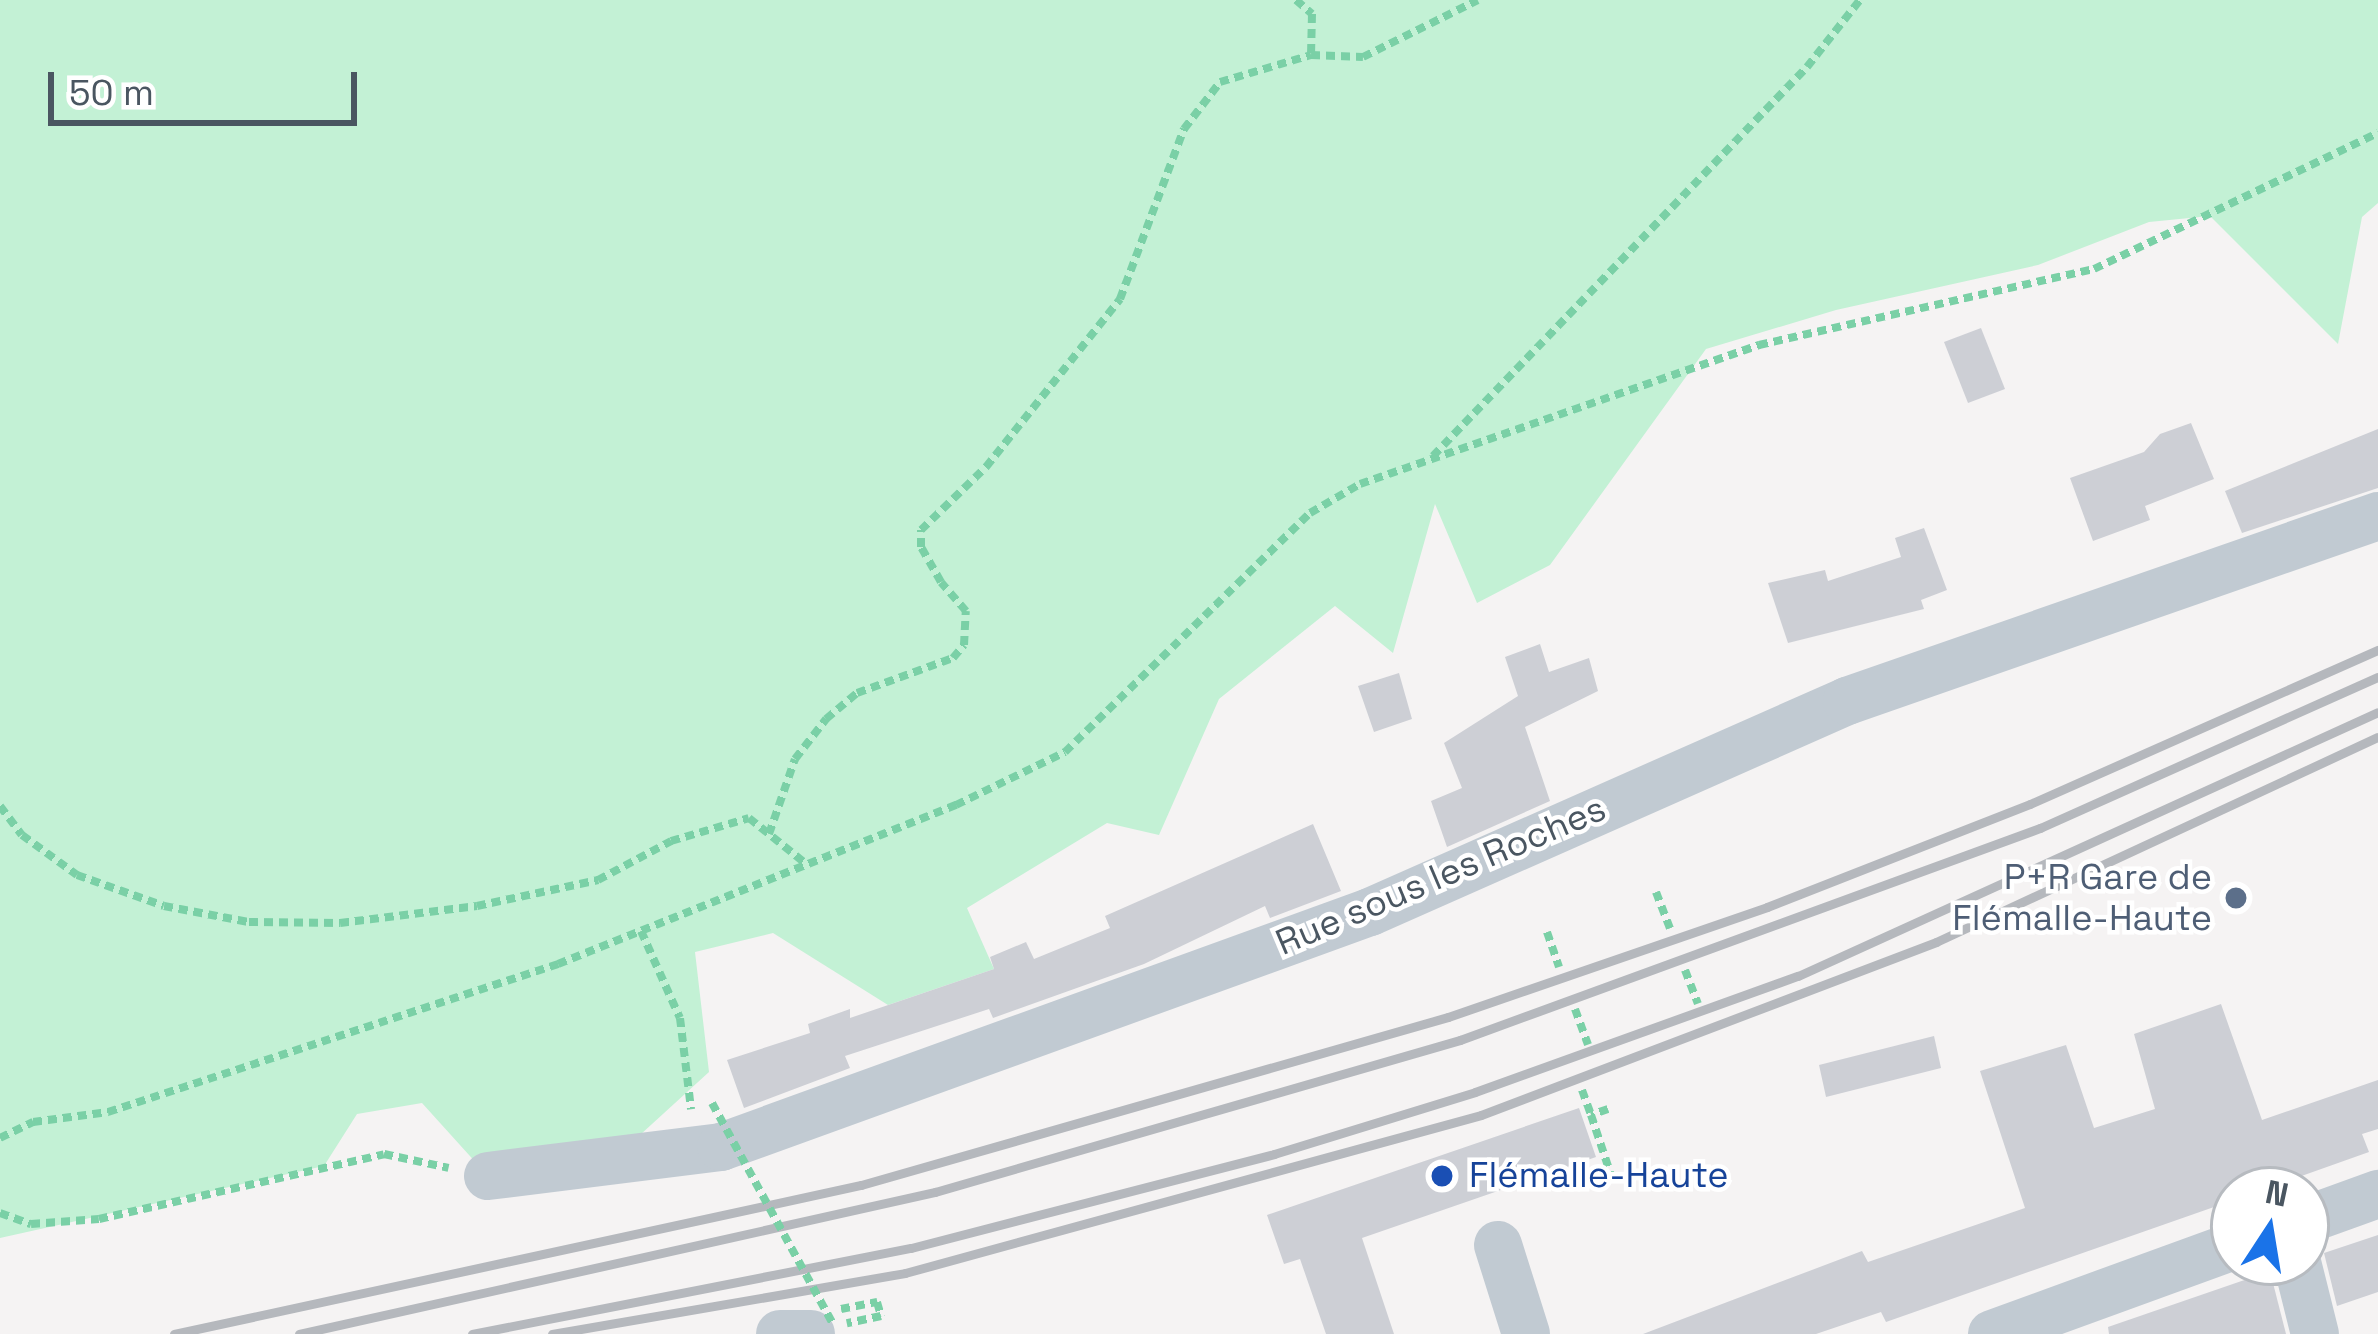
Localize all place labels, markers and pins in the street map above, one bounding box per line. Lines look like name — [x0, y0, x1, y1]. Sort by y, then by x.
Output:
place label: P+R Gare de Flémalle-Haute — [1952, 855, 2212, 940]
marker: P+R Gare de Flémalle-Haute — [2223, 885, 2249, 911]
place label: Flémalle-Haute — [1469, 1154, 1729, 1198]
marker: Flémalle-Haute — [1426, 1160, 1458, 1192]

